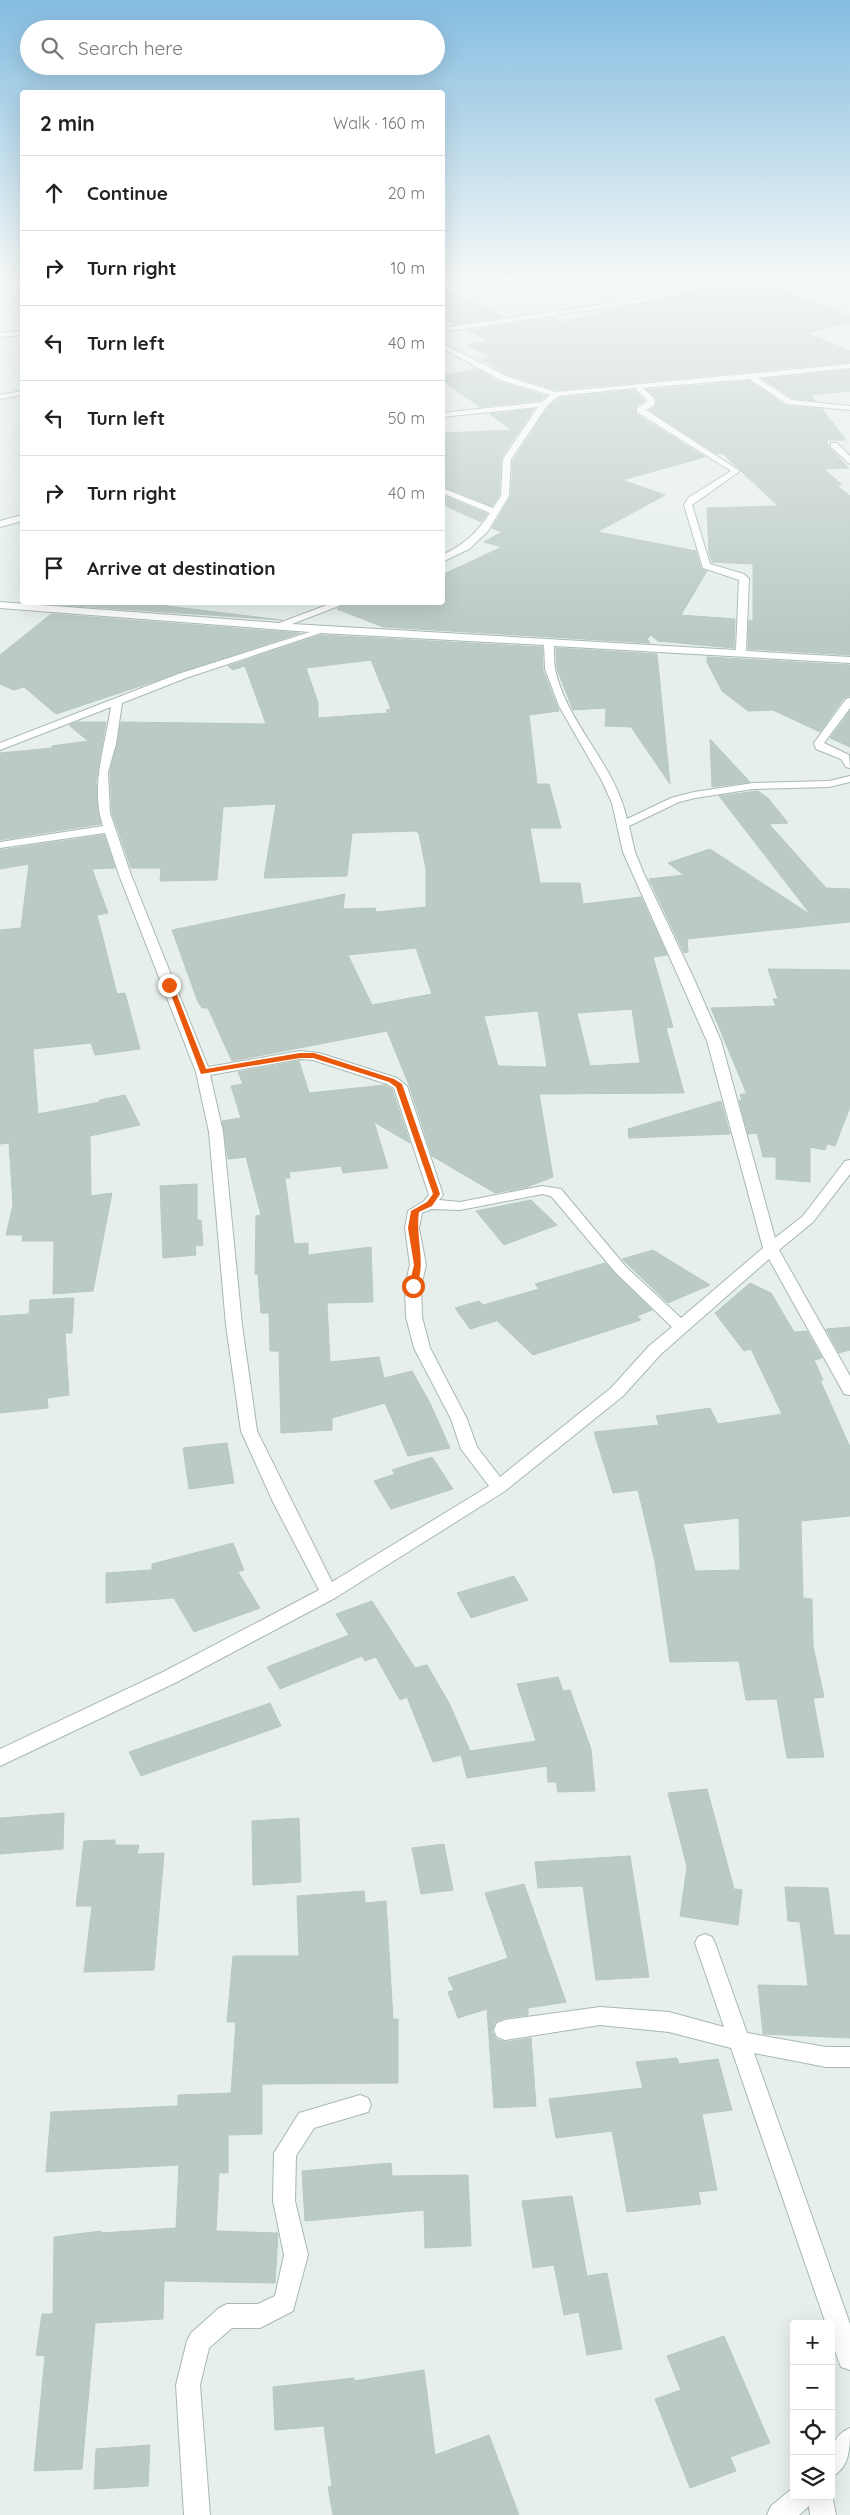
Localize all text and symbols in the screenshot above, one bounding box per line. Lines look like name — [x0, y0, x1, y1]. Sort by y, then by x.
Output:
search box — [20, 20, 445, 75]
icon: search — [38, 34, 66, 62]
text: Search here — [78, 36, 183, 60]
text: 2 min — [40, 110, 95, 136]
text: Walk · 160 m — [333, 113, 425, 133]
icon: ahead — [40, 179, 68, 207]
text: Continue — [87, 181, 168, 205]
text: 20 m — [388, 183, 425, 203]
icon: right — [40, 254, 68, 282]
text: Turn right — [87, 256, 176, 280]
text: 10 m — [391, 258, 425, 278]
icon: left — [40, 329, 68, 357]
text: Turn left — [87, 331, 165, 355]
text: 40 m — [388, 333, 425, 353]
icon: left — [40, 404, 68, 432]
text: Turn left — [87, 406, 165, 430]
text: 50 m — [388, 408, 425, 428]
icon: right — [40, 479, 68, 507]
text: Turn right — [87, 481, 176, 505]
text: 40 m — [388, 483, 425, 503]
icon: arrive — [40, 554, 68, 582]
text: Arrive at destination — [87, 556, 276, 580]
route end — [158, 974, 181, 997]
route start — [402, 1275, 425, 1298]
map controls — [790, 2320, 835, 2500]
button: + — [790, 2320, 835, 2365]
button: − — [790, 2365, 835, 2410]
button: locate — [790, 2410, 835, 2455]
button: layers — [790, 2455, 835, 2500]

